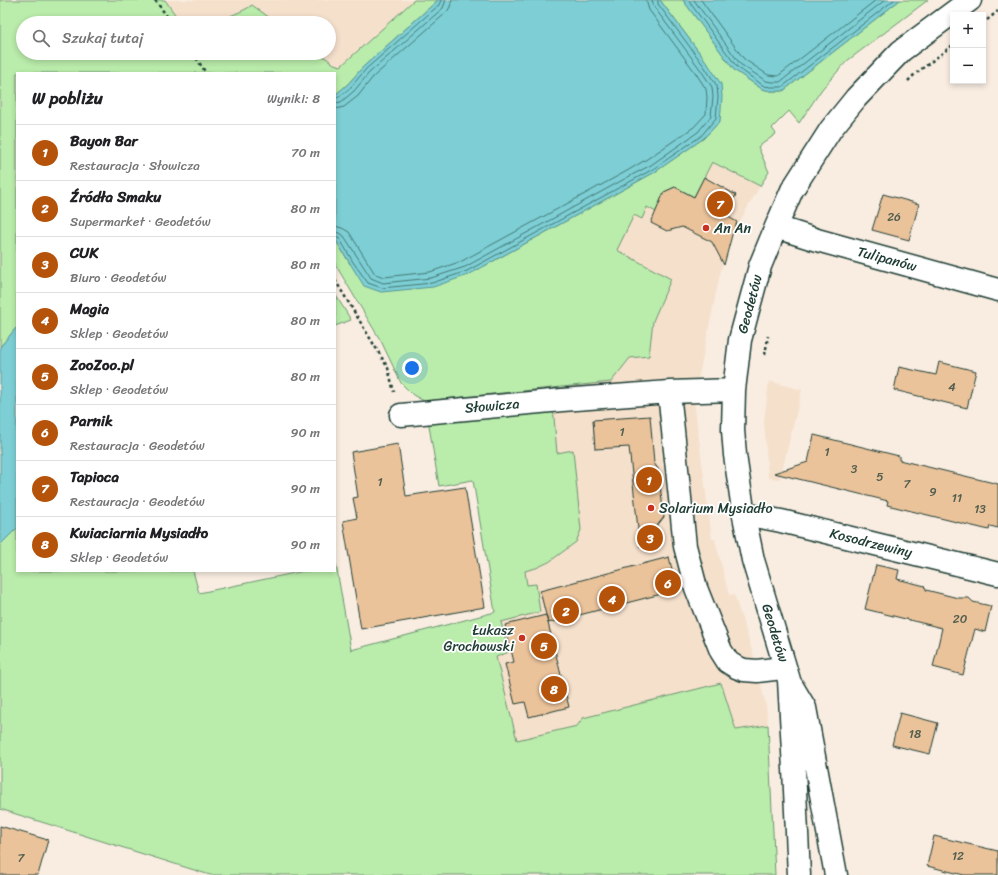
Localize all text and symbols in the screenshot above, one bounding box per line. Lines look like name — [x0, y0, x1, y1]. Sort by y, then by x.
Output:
map controls — [950, 12, 986, 84]
button: + — [950, 12, 986, 48]
search box — [16, 16, 336, 60]
text: Szukaj tutaj — [62, 25, 143, 51]
icon: search — [30, 27, 52, 49]
button: − — [950, 48, 986, 84]
text: W pobliżu — [32, 83, 103, 113]
text: Wyniki: 8 — [267, 87, 320, 110]
text: Bayon Bar — [70, 128, 138, 154]
text: 1 — [42, 141, 48, 164]
text: 70 m — [291, 141, 320, 164]
text: Restauracja · Słowicza — [70, 154, 200, 177]
text: Źródła Smaku — [70, 184, 161, 210]
pin: 7 — [707, 189, 733, 219]
text: 2 — [41, 197, 49, 220]
text: 80 m — [291, 197, 320, 220]
house number: 26 — [887, 206, 901, 228]
text: Supermarket · Geodetów — [70, 210, 211, 233]
place label: An An — [713, 216, 751, 241]
marker: An An — [701, 223, 711, 233]
street label: Tulipanów — [854, 239, 920, 279]
text: CUK — [70, 240, 98, 266]
text: 3 — [41, 253, 49, 276]
text: 80 m — [291, 253, 320, 276]
text: Biuro · Geodetów — [70, 266, 167, 289]
street label: Geodetów — [730, 271, 770, 336]
text: Magia — [70, 296, 109, 322]
text: 4 — [41, 309, 49, 332]
text: 80 m — [291, 309, 320, 332]
text: Sklep · Geodetów — [70, 322, 168, 345]
text: ZooZoo.pl — [70, 352, 134, 378]
your location — [402, 358, 422, 378]
text: 5 — [41, 365, 49, 388]
text: 80 m — [291, 365, 320, 388]
house number: 4 — [948, 376, 956, 398]
text: Sklep · Geodetów — [70, 378, 168, 401]
street label: Słowicza — [464, 391, 520, 421]
text: Parnik — [70, 408, 113, 434]
text: 6 — [41, 421, 49, 444]
text: 90 m — [290, 421, 320, 444]
house number: 1 — [619, 421, 625, 443]
text: Restauracja · Geodetów — [70, 434, 205, 457]
house number: 1 — [824, 441, 830, 463]
house number: 3 — [851, 458, 858, 480]
text: Tapioca — [70, 464, 119, 490]
pin: 1 — [636, 465, 662, 495]
house number: 5 — [876, 466, 884, 488]
house number: 1 — [377, 471, 383, 493]
house number: 7 — [904, 473, 912, 495]
text: 7 — [41, 477, 49, 500]
text: 90 m — [290, 477, 320, 500]
house number: 9 — [929, 481, 937, 503]
house number: 11 — [952, 487, 962, 509]
text: Restauracja · Geodetów — [70, 490, 205, 513]
place label: Solarium Mysiadło — [659, 496, 773, 521]
house number: 13 — [974, 498, 986, 520]
marker: Solarium Mysiadło — [646, 503, 656, 513]
text: Kwiaciarnia Mysiadło — [70, 520, 208, 546]
street label: Kosodrzewiny — [827, 521, 916, 565]
pin: 3 — [637, 523, 663, 553]
text: 8 — [41, 533, 49, 556]
text: 90 m — [290, 533, 320, 556]
text: Sklep · Geodetów — [70, 546, 168, 569]
pin: 6 — [655, 568, 681, 598]
pin: 4 — [599, 584, 625, 614]
pin: 2 — [553, 596, 579, 626]
street label: Geodetów — [754, 601, 796, 666]
house number: 20 — [953, 608, 968, 630]
place label: Łukasz Grochowski — [444, 618, 515, 659]
pin: 5 — [531, 631, 557, 661]
marker: Łukasz Grochowski — [517, 633, 527, 643]
pin: 8 — [541, 674, 567, 704]
house number: 18 — [909, 723, 921, 745]
house number: 12 — [952, 845, 964, 867]
house number: 7 — [18, 847, 26, 869]

